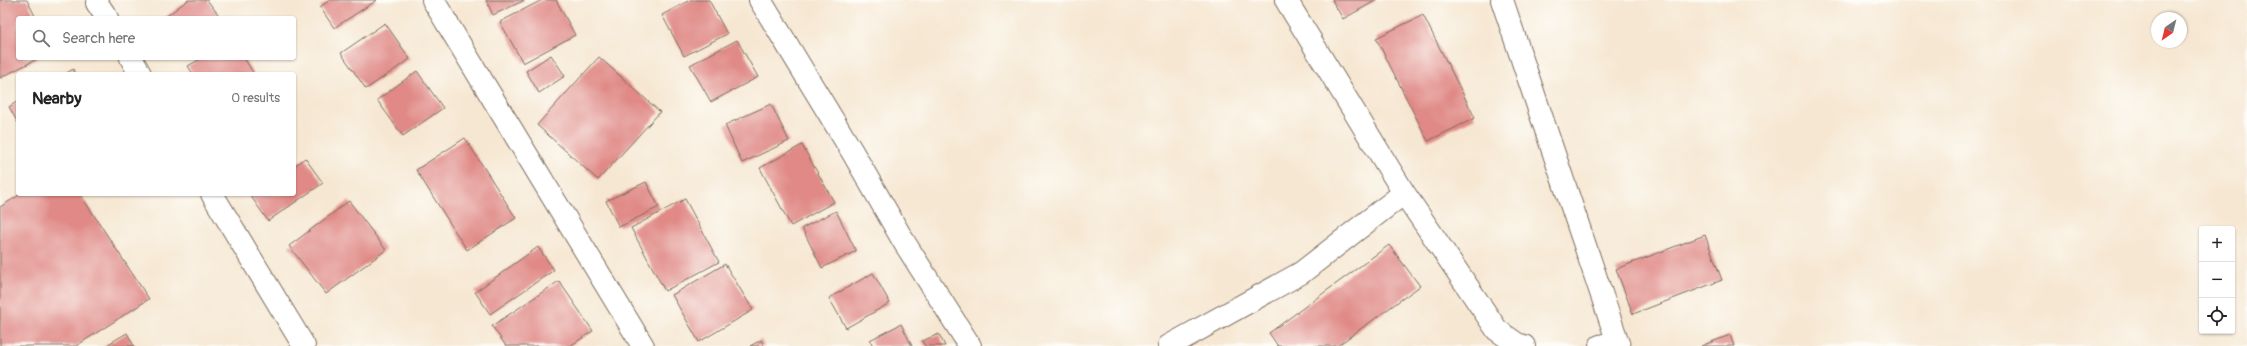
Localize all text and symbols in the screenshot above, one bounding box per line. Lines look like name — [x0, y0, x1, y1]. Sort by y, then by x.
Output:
north arrow — [2151, 12, 2187, 48]
search box — [16, 16, 296, 60]
icon: search — [30, 27, 52, 49]
text: Search here — [62, 29, 135, 48]
text: Nearby — [32, 88, 81, 109]
text: 0 results — [231, 90, 280, 106]
map controls — [2199, 226, 2235, 334]
button: + — [2199, 226, 2235, 262]
button: − — [2199, 262, 2235, 298]
button: locate — [2199, 298, 2235, 334]

